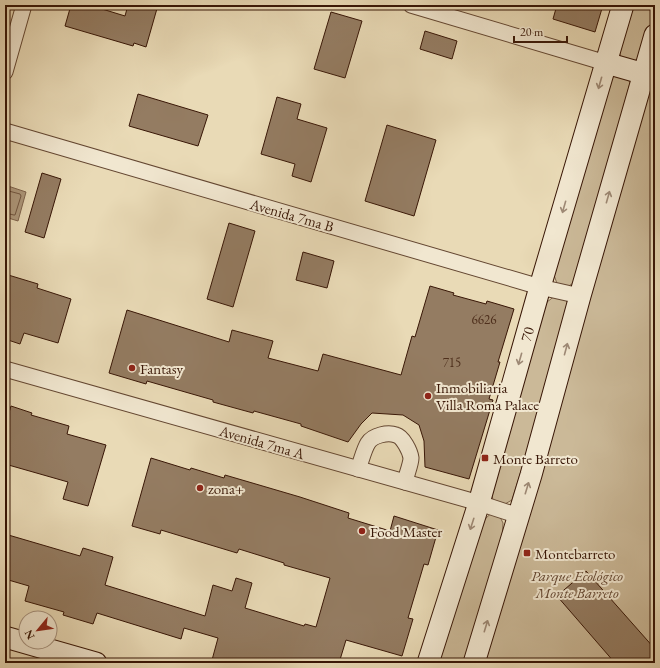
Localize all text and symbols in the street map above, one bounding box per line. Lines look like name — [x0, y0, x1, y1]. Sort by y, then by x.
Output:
scale bar — [514, 18, 567, 44]
text: 20 m — [520, 24, 544, 40]
one-way arrow — [596, 76, 603, 89]
one-way arrow — [605, 191, 613, 204]
street label: Avenida 7ma B — [247, 194, 336, 236]
one-way arrow — [560, 201, 567, 214]
house number: 6626 — [472, 311, 496, 328]
street label: 70 — [516, 324, 538, 344]
one-way arrow — [563, 343, 570, 356]
one-way arrow — [516, 353, 523, 366]
house number: 715 — [443, 354, 461, 371]
place label: Fantasy — [140, 359, 184, 378]
marker: Fantasy — [127, 363, 137, 373]
place label: Inmobiliaria Villa Roma Palace — [436, 378, 539, 414]
marker: Inmobiliaria Villa Roma Palace — [423, 391, 433, 401]
street label: Avenida 7ma A — [216, 420, 307, 463]
place label: Monte Barreto — [493, 449, 578, 468]
marker: Monte Barreto — [480, 453, 490, 463]
place label: zona+ — [208, 479, 244, 498]
one-way arrow — [524, 482, 531, 495]
marker: zona+ — [195, 483, 205, 493]
one-way arrow — [468, 518, 475, 531]
place label: Food Master — [370, 522, 442, 541]
marker: Food Master — [357, 526, 367, 536]
place label: Montebarreto — [535, 544, 616, 563]
marker: Montebarreto — [522, 548, 532, 558]
park label: Parque Ecológico Monte Barreto — [531, 566, 623, 602]
north arrow — [18, 610, 58, 650]
one-way arrow — [482, 620, 490, 632]
text: N — [21, 627, 38, 642]

